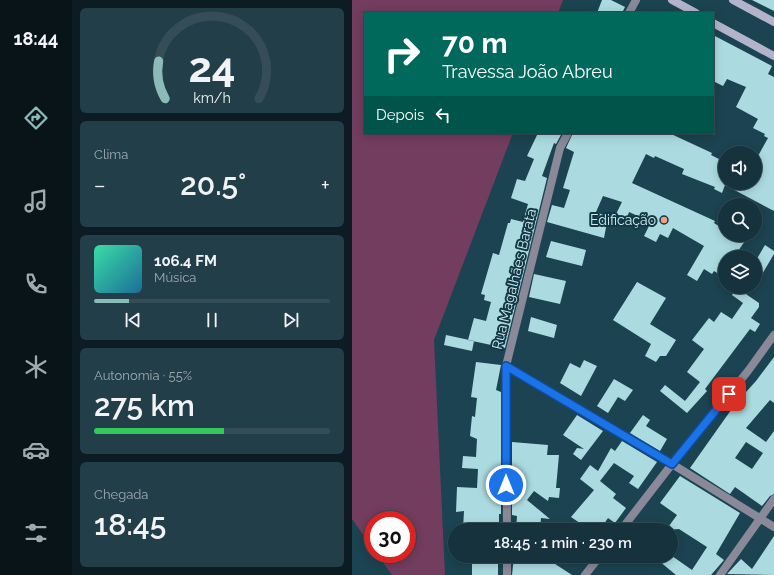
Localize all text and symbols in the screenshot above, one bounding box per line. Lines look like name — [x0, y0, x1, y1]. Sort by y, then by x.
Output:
text: 70 m — [442, 27, 508, 60]
text: 18:44 — [14, 28, 58, 49]
icon: right — [376, 28, 428, 80]
text: 24 — [188, 43, 236, 92]
text: Travessa João Abreu — [442, 61, 613, 82]
text: km/h — [193, 89, 231, 105]
icon: directions — [22, 104, 50, 132]
icon: left — [432, 104, 454, 126]
text: Depois — [376, 106, 424, 124]
map controls — [718, 146, 762, 294]
button: sound — [718, 146, 762, 190]
text: Clima — [94, 147, 128, 162]
text: 20.5° — [180, 167, 246, 202]
text: − — [94, 172, 106, 198]
text: + — [321, 172, 330, 198]
icon: music — [22, 187, 50, 215]
button: search — [718, 198, 762, 242]
street label: Rua Magalhães Barata — [489, 207, 539, 351]
place label: Edificação — [590, 212, 656, 228]
marker: Edificação — [659, 215, 669, 225]
button: layers — [718, 250, 762, 294]
text: 106.4 FM — [154, 252, 217, 270]
icon: phone — [22, 270, 50, 298]
text: Música — [154, 270, 196, 285]
icon: previous — [122, 309, 144, 331]
icon: pause — [201, 309, 223, 331]
icon: next — [280, 309, 302, 331]
icon: climate — [22, 353, 50, 381]
text: Autonomia · 55% — [94, 368, 192, 383]
pin — [712, 377, 746, 411]
icon: arrive — [718, 383, 740, 405]
text: 275 km — [94, 388, 195, 423]
icon: car — [22, 436, 50, 464]
position arrow — [485, 464, 527, 506]
text: Chegada — [94, 487, 148, 502]
text: 18:45 — [94, 507, 166, 542]
speed limit sign: 30 — [364, 511, 416, 563]
icon: filters — [22, 519, 50, 547]
text: 18:45 · 1 min · 230 m — [494, 534, 632, 552]

